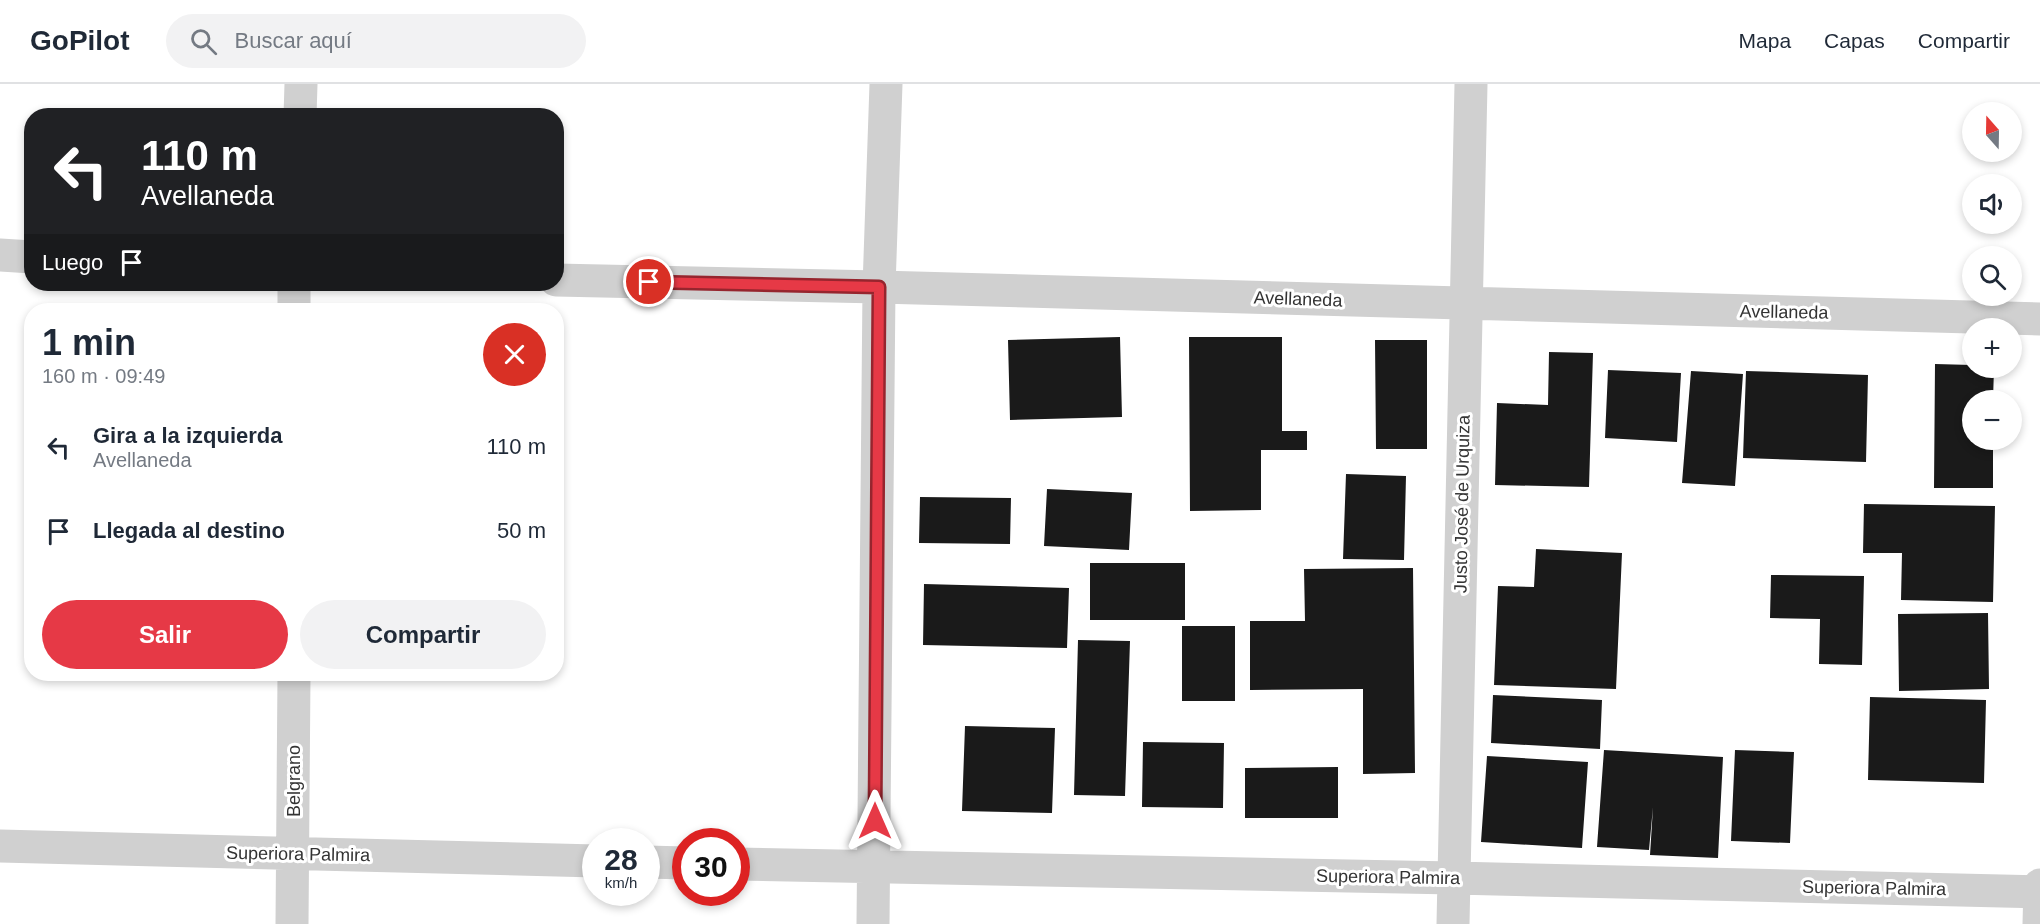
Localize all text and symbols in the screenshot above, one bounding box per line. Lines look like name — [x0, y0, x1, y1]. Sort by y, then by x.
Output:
search box — [166, 14, 586, 68]
text: GoPilot — [30, 25, 130, 56]
icon: search — [187, 25, 220, 58]
text: Buscar aquí — [235, 28, 352, 53]
text: Mapa — [1739, 29, 1791, 52]
text: Capas — [1824, 29, 1885, 52]
text: Compartir — [1918, 29, 2010, 52]
north arrow — [1962, 102, 2022, 162]
map controls — [1962, 102, 2022, 450]
icon: left — [42, 132, 120, 210]
text: 110 m — [141, 132, 258, 179]
button: sound — [1962, 174, 2022, 234]
text: Avellaneda — [141, 181, 274, 211]
icon: arrive — [115, 246, 148, 279]
button: search — [1962, 246, 2022, 306]
text: Luego — [42, 250, 103, 275]
pin — [623, 256, 674, 307]
icon: arrive — [632, 265, 665, 298]
street label: Avellaneda — [1253, 287, 1344, 311]
street label: Avellaneda — [1739, 301, 1830, 323]
button: + — [1962, 318, 2022, 378]
text: 1 min — [42, 322, 136, 363]
button: close — [483, 323, 546, 386]
text: 160 m · 09:49 — [42, 365, 165, 387]
button: − — [1962, 390, 2022, 450]
street label: Justo José de Urquiza — [1450, 414, 1474, 593]
text: Gira a la izquierda — [93, 423, 283, 448]
icon: left — [42, 431, 75, 464]
text: 110 m — [486, 434, 546, 459]
text: Avellaneda — [93, 449, 192, 471]
icon: arrive — [42, 515, 75, 548]
text: Llegada al destino — [93, 518, 285, 543]
text: 50 m — [497, 518, 546, 543]
button: Salir — [42, 600, 288, 669]
button: Compartir — [300, 600, 546, 669]
street label: Belgrano — [284, 745, 304, 817]
position arrow — [843, 789, 907, 853]
speed limit sign: 30 — [672, 828, 750, 906]
street label: Superiora Palmira — [226, 843, 371, 865]
text: 28 — [604, 843, 638, 876]
street label: Superiora Palmira — [1316, 866, 1461, 888]
text: km/h — [605, 874, 637, 891]
street label: Superiora Palmira — [1802, 877, 1947, 899]

